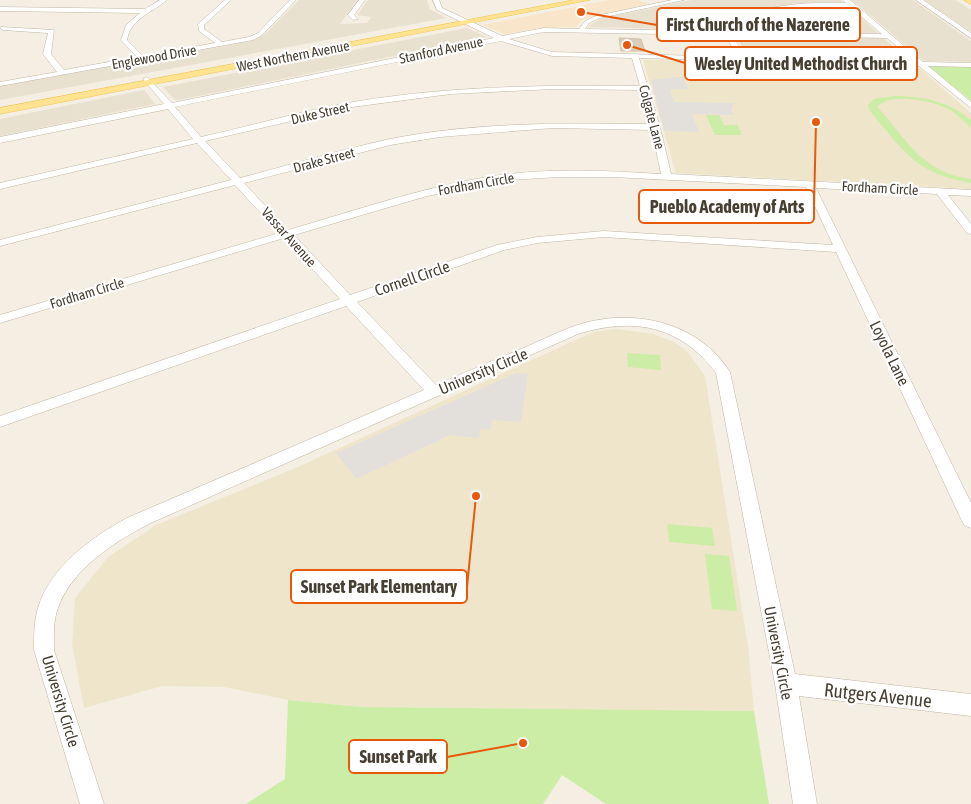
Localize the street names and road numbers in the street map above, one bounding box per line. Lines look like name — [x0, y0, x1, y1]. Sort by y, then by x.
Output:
street label: Stanford Avenue — [398, 33, 484, 67]
street label: West Northern Avenue — [235, 37, 351, 75]
street label: Englewood Drive — [110, 42, 198, 72]
street label: Colgate Lane — [636, 83, 668, 151]
street label: Duke Street — [289, 99, 351, 127]
street label: Drake Street — [291, 144, 357, 176]
street label: Fordham Circle — [437, 169, 515, 199]
street label: Fordham Circle — [841, 178, 919, 198]
street label: Vassar Avenue — [258, 204, 320, 270]
street label: Cornell Circle — [372, 257, 452, 299]
street label: Fordham Circle — [48, 274, 126, 312]
street label: Loyola Lane — [866, 318, 913, 389]
street label: University Circle — [436, 344, 531, 399]
street label: University Circle — [760, 605, 797, 701]
street label: University Circle — [38, 653, 83, 749]
street label: Rutgers Avenue — [823, 678, 933, 712]

